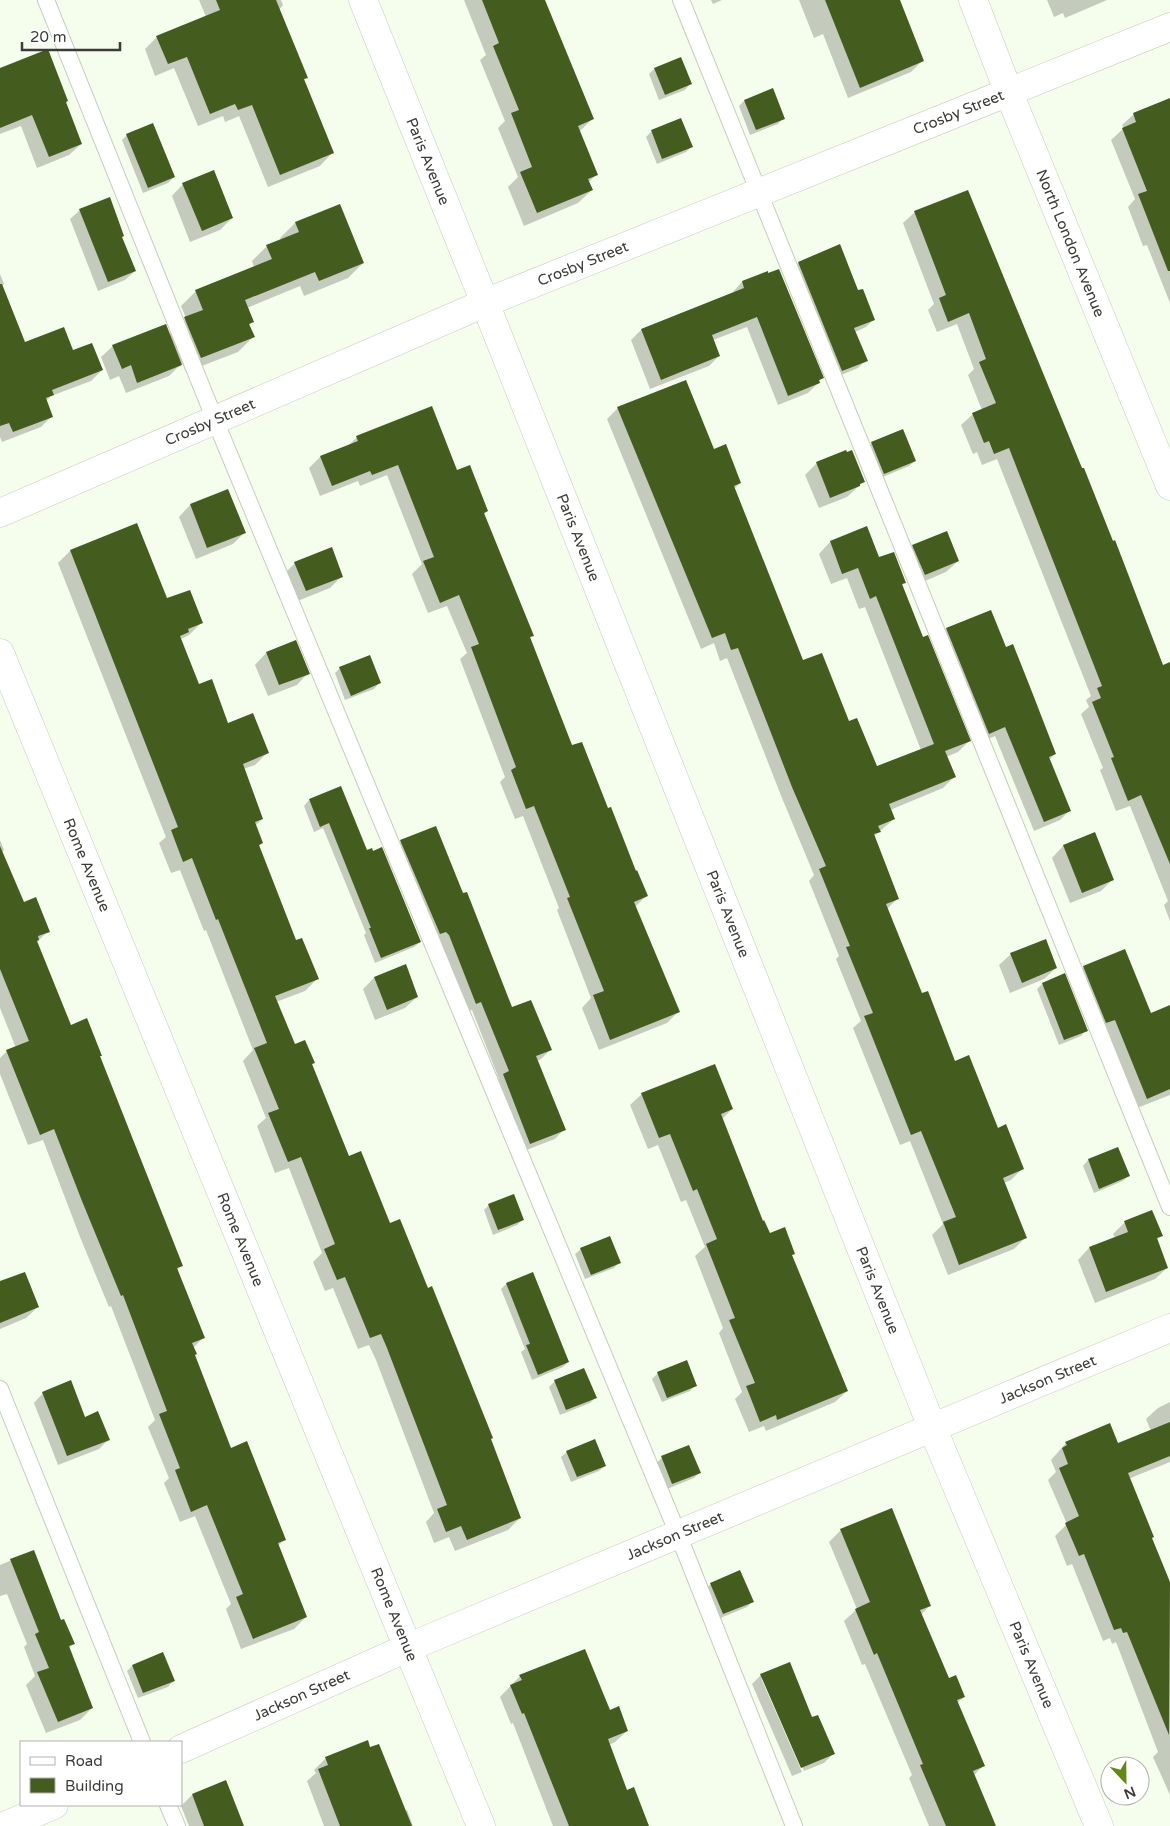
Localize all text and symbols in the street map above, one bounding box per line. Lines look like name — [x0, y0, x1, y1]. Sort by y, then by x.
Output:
scale bar — [22, 20, 120, 52]
text: 20 m — [30, 28, 67, 46]
street label: Crosby Street — [910, 86, 1007, 139]
street label: Paris Avenue — [402, 115, 454, 208]
street label: North London Avenue — [1032, 167, 1109, 320]
street label: Crosby Street — [535, 237, 631, 290]
street label: Crosby Street — [162, 394, 258, 449]
street label: Paris Avenue — [553, 491, 604, 584]
street label: Rome Avenue — [60, 815, 114, 914]
street label: Paris Avenue — [702, 868, 753, 960]
street label: Rome Avenue — [213, 1190, 268, 1289]
street label: Paris Avenue — [852, 1244, 903, 1336]
street label: Jackson Street — [996, 1351, 1099, 1408]
street label: Jackson Street — [623, 1507, 726, 1564]
street label: Rome Avenue — [367, 1565, 421, 1664]
street label: Paris Avenue — [1005, 1619, 1058, 1711]
street label: Jackson Street — [250, 1666, 353, 1725]
legend — [20, 1741, 182, 1806]
text: Road — [65, 1752, 103, 1770]
north arrow — [1100, 1756, 1150, 1806]
text: Building — [65, 1777, 124, 1795]
text: N — [1121, 1783, 1138, 1803]

